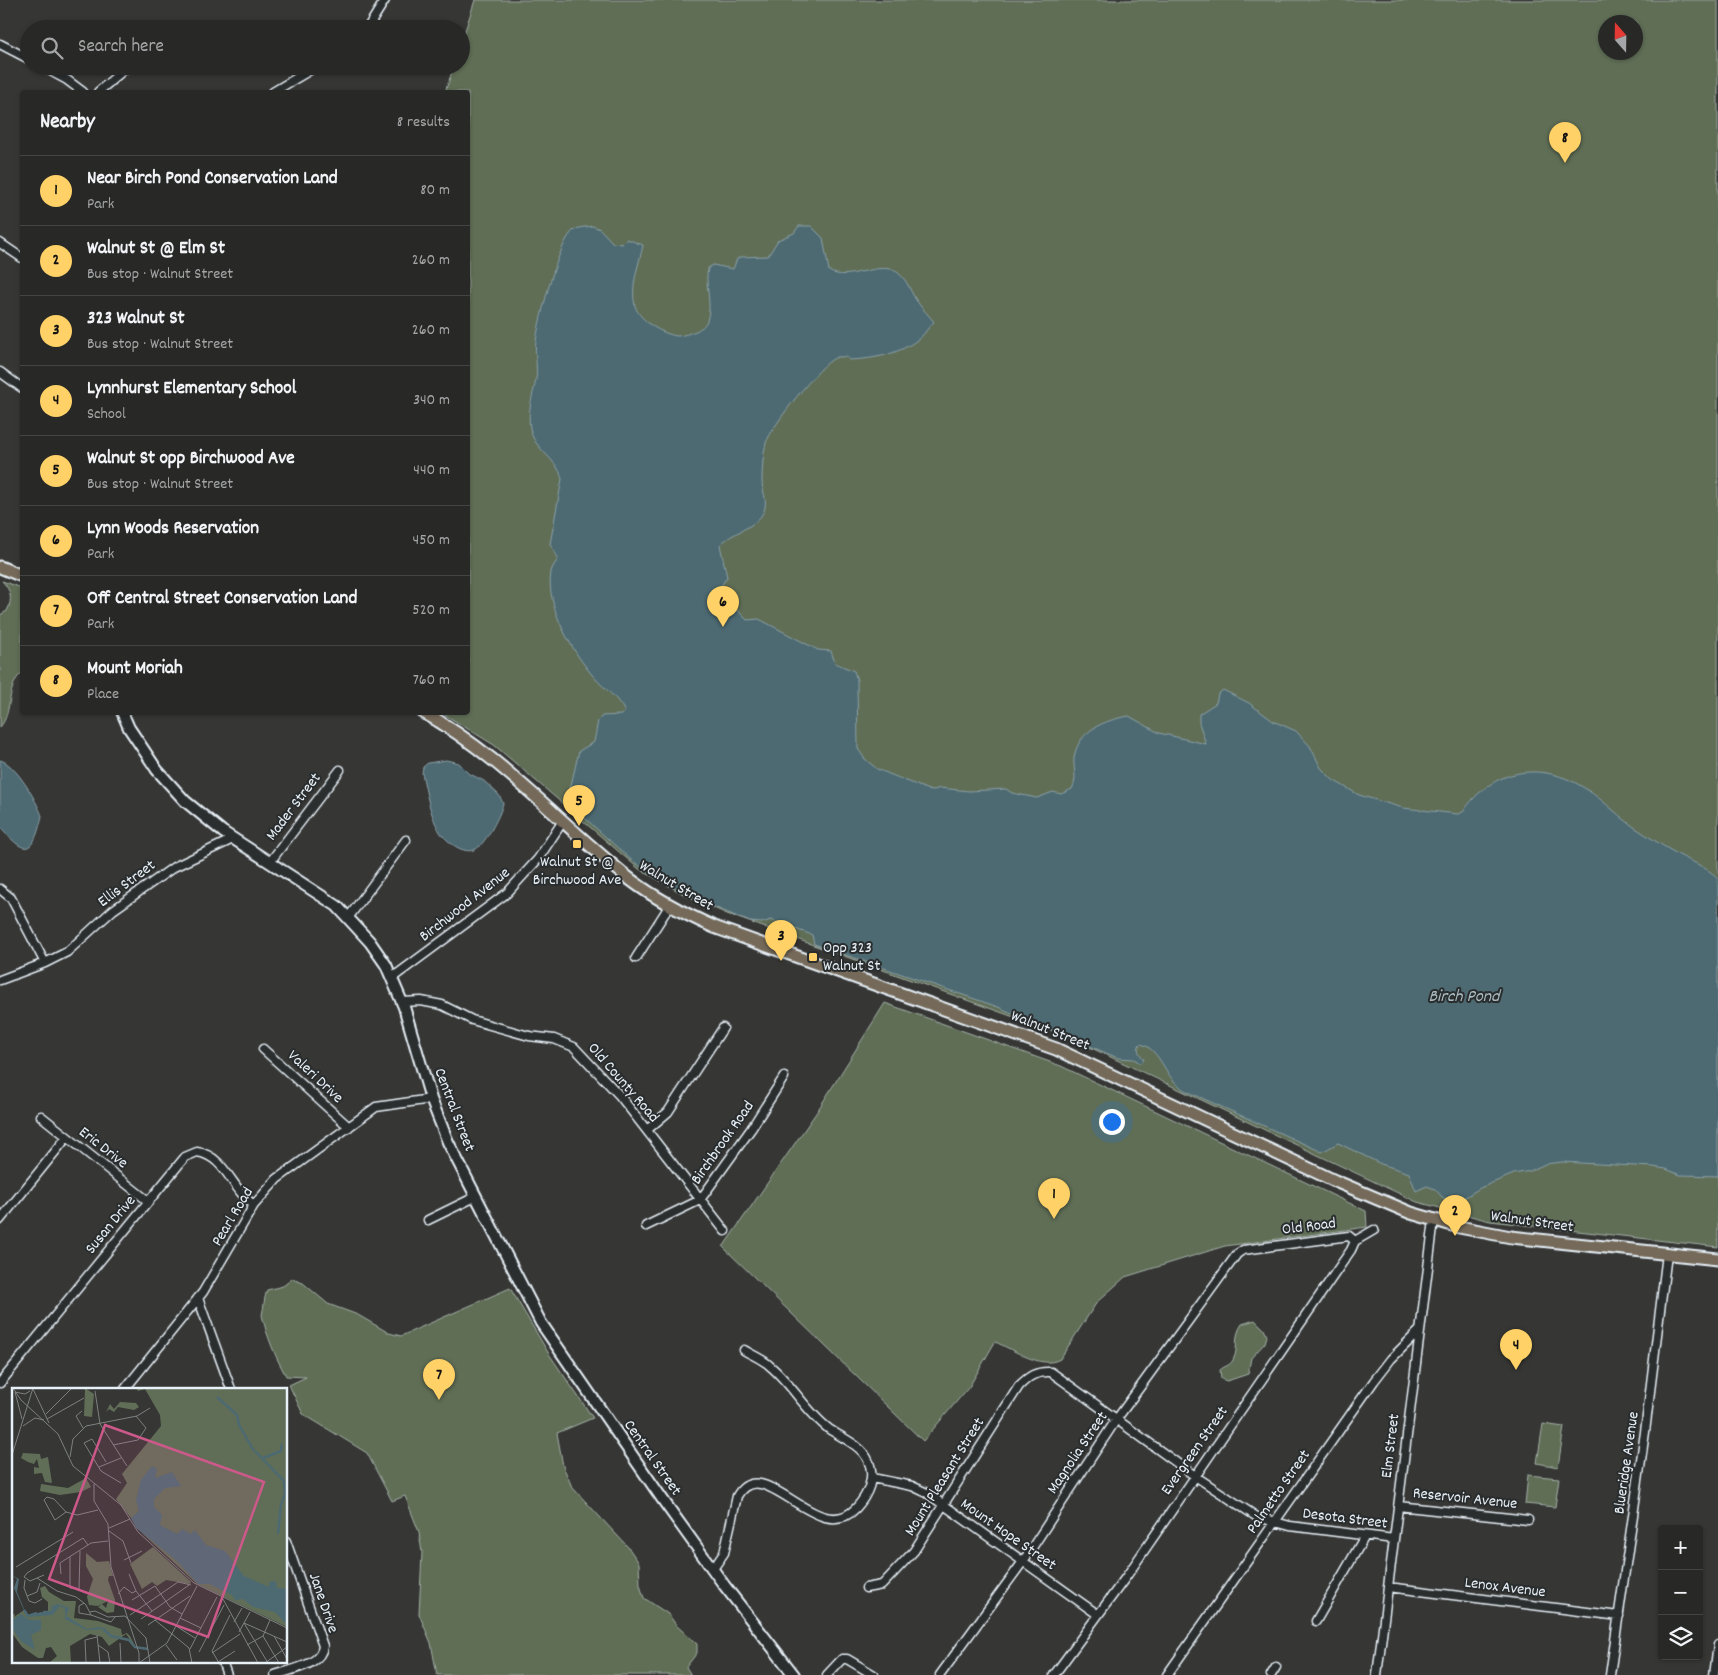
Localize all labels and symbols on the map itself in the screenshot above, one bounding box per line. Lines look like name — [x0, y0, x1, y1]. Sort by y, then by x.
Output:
north arrow — [1598, 15, 1643, 60]
pin: 8 — [1549, 122, 1581, 163]
pin: 6 — [707, 586, 739, 627]
street label: Mader Street — [261, 768, 327, 846]
pin: 5 — [563, 785, 595, 826]
marker: Walnut St @ Birchwood Ave — [571, 838, 583, 850]
place label: Walnut St @ Birchwood Ave — [533, 851, 621, 892]
street label: Ellis Street — [93, 855, 161, 913]
street label: Walnut Street — [634, 855, 718, 917]
street label: Birchwood Avenue — [415, 862, 515, 948]
pin: 3 — [765, 920, 797, 961]
place label: Opp 323 Walnut St — [823, 937, 880, 978]
marker: Opp 323 Walnut St — [807, 951, 819, 963]
water label: Birch Pond — [1428, 985, 1502, 1010]
street label: Walnut Street — [1007, 1005, 1093, 1057]
street label: Old County Road — [582, 1038, 664, 1128]
street label: Valeri Drive — [282, 1045, 348, 1109]
street label: Central Street — [427, 1065, 481, 1155]
street label: Birchbrook Road — [686, 1096, 760, 1190]
your location — [1099, 1109, 1125, 1135]
street label: Eric Drive — [73, 1121, 133, 1175]
pin: 1 — [1038, 1178, 1070, 1219]
street label: Pearl Road — [206, 1183, 260, 1251]
street label: Susan Drive — [80, 1191, 142, 1259]
pin: 2 — [1439, 1195, 1471, 1236]
street label: Walnut Street — [1489, 1205, 1575, 1239]
street label: Old Road — [1281, 1212, 1337, 1242]
pin: 4 — [1500, 1329, 1532, 1370]
pin: 7 — [423, 1359, 455, 1400]
inset map — [12, 1388, 288, 1662]
street label: Evergreen Street — [1156, 1402, 1234, 1500]
street label: Magnolia Street — [1042, 1407, 1114, 1499]
street label: Blueridge Avenue — [1608, 1410, 1646, 1516]
street label: Elm Street — [1376, 1412, 1406, 1479]
street label: Mount Pleasant Street — [899, 1413, 991, 1541]
street label: Central Street — [617, 1415, 687, 1501]
street label: Palmetto Street — [1241, 1445, 1317, 1539]
street label: Reservoir Avenue — [1412, 1482, 1518, 1516]
street label: Mount Hope Street — [955, 1493, 1061, 1577]
street label: Desota Street — [1301, 1502, 1389, 1536]
street label: Jane Drive — [302, 1570, 344, 1636]
street label: Lenox Avenue — [1463, 1572, 1547, 1604]

